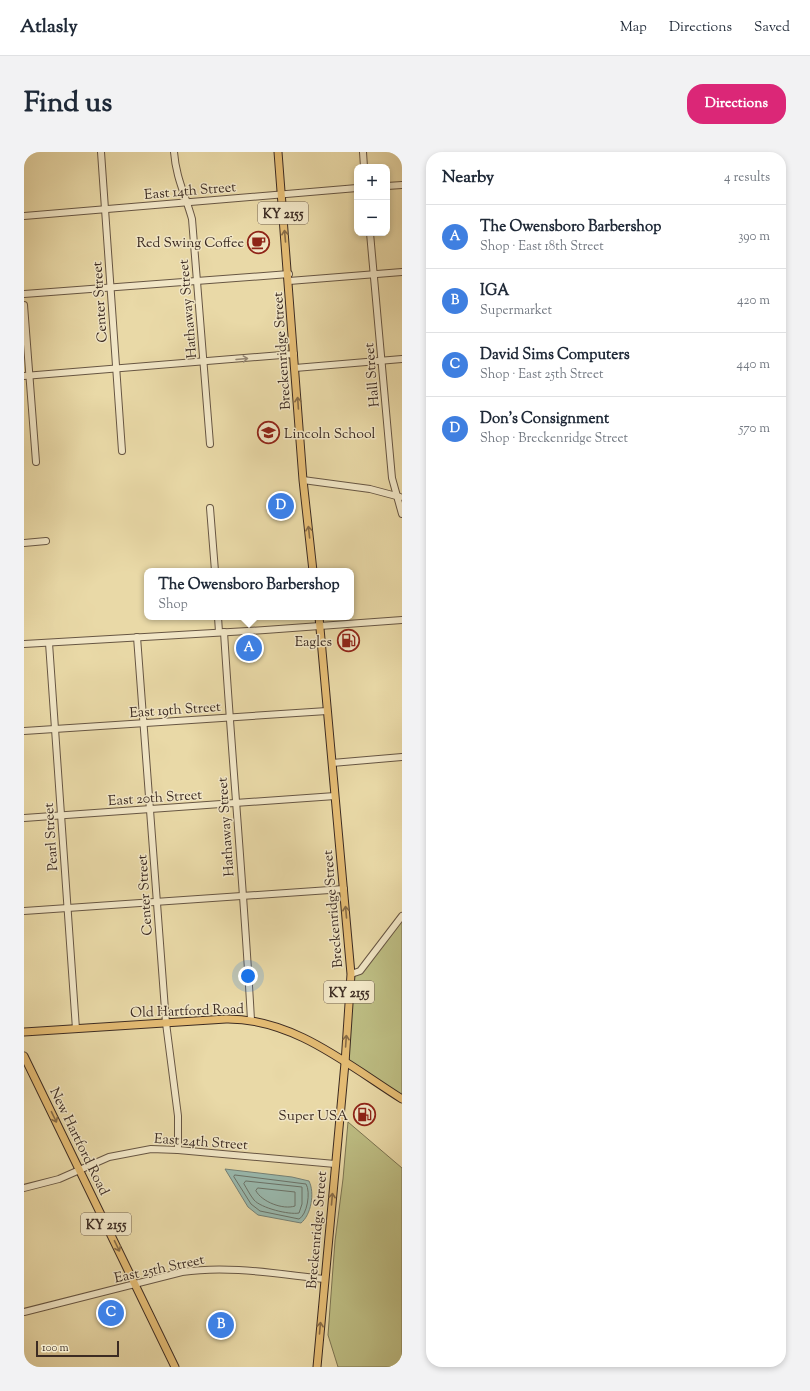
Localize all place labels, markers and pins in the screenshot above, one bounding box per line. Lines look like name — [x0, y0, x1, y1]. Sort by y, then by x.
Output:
cafe icon: Red Swing Coffee — [246, 229, 272, 255]
place label: Red Swing Coffee — [136, 234, 244, 254]
school or university icon: Lincoln School — [255, 420, 281, 446]
place label: Lincoln School — [284, 425, 376, 445]
pin: D — [268, 491, 294, 521]
fuel station icon: Eagles — [335, 628, 361, 654]
pin: A — [236, 633, 262, 663]
place label: Eagles — [295, 633, 332, 653]
fuel station icon: Super USA — [351, 1102, 377, 1128]
place label: Super USA — [278, 1107, 349, 1127]
pin: C — [98, 1298, 124, 1328]
pin: B — [208, 1310, 234, 1340]

